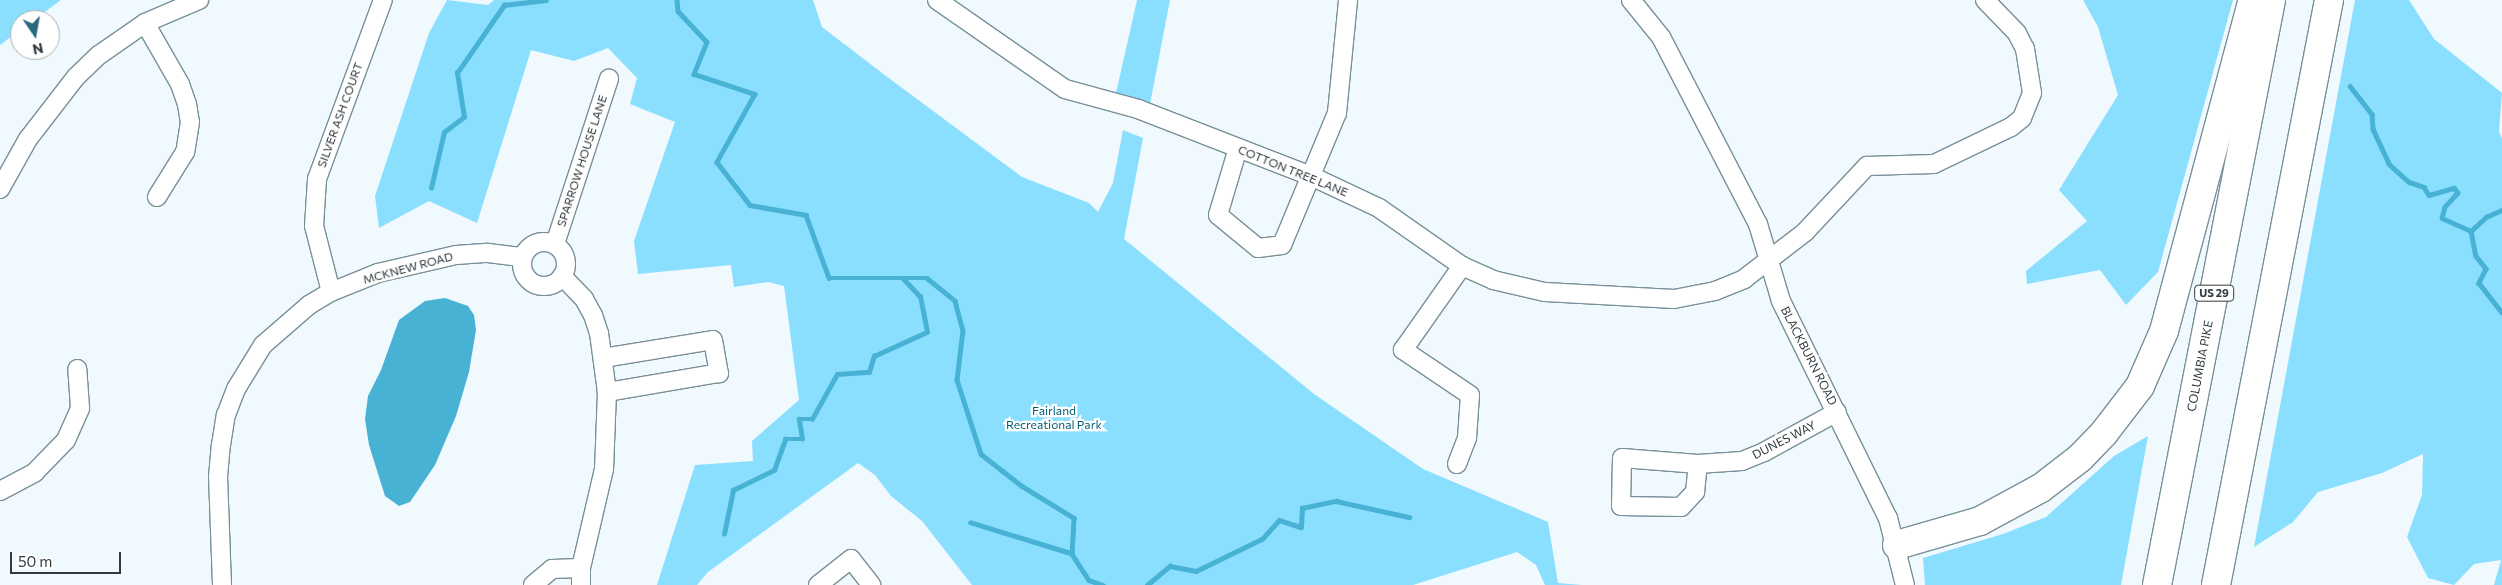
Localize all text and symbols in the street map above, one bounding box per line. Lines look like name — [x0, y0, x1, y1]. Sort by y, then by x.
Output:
north arrow — [10, 10, 60, 60]
text: N — [31, 40, 45, 59]
street label: SILVER ASH COURT — [314, 60, 366, 170]
street label: SPARROW HOUSE LANE — [554, 93, 610, 229]
street label: COTTON TREE LANE — [1236, 142, 1350, 200]
street label: MCKNEW ROAD — [361, 249, 455, 287]
road number: US 29 — [2194, 284, 2234, 302]
street label: BLACKBURN ROAD — [1778, 304, 1840, 408]
street label: COLUMBIA PIKE — [2184, 319, 2216, 413]
park label: Fairland Recreational Park — [1006, 404, 1102, 432]
street label: DUNES WAY — [1750, 418, 1818, 462]
scale bar — [12, 542, 124, 574]
text: 50 m — [18, 552, 52, 570]

